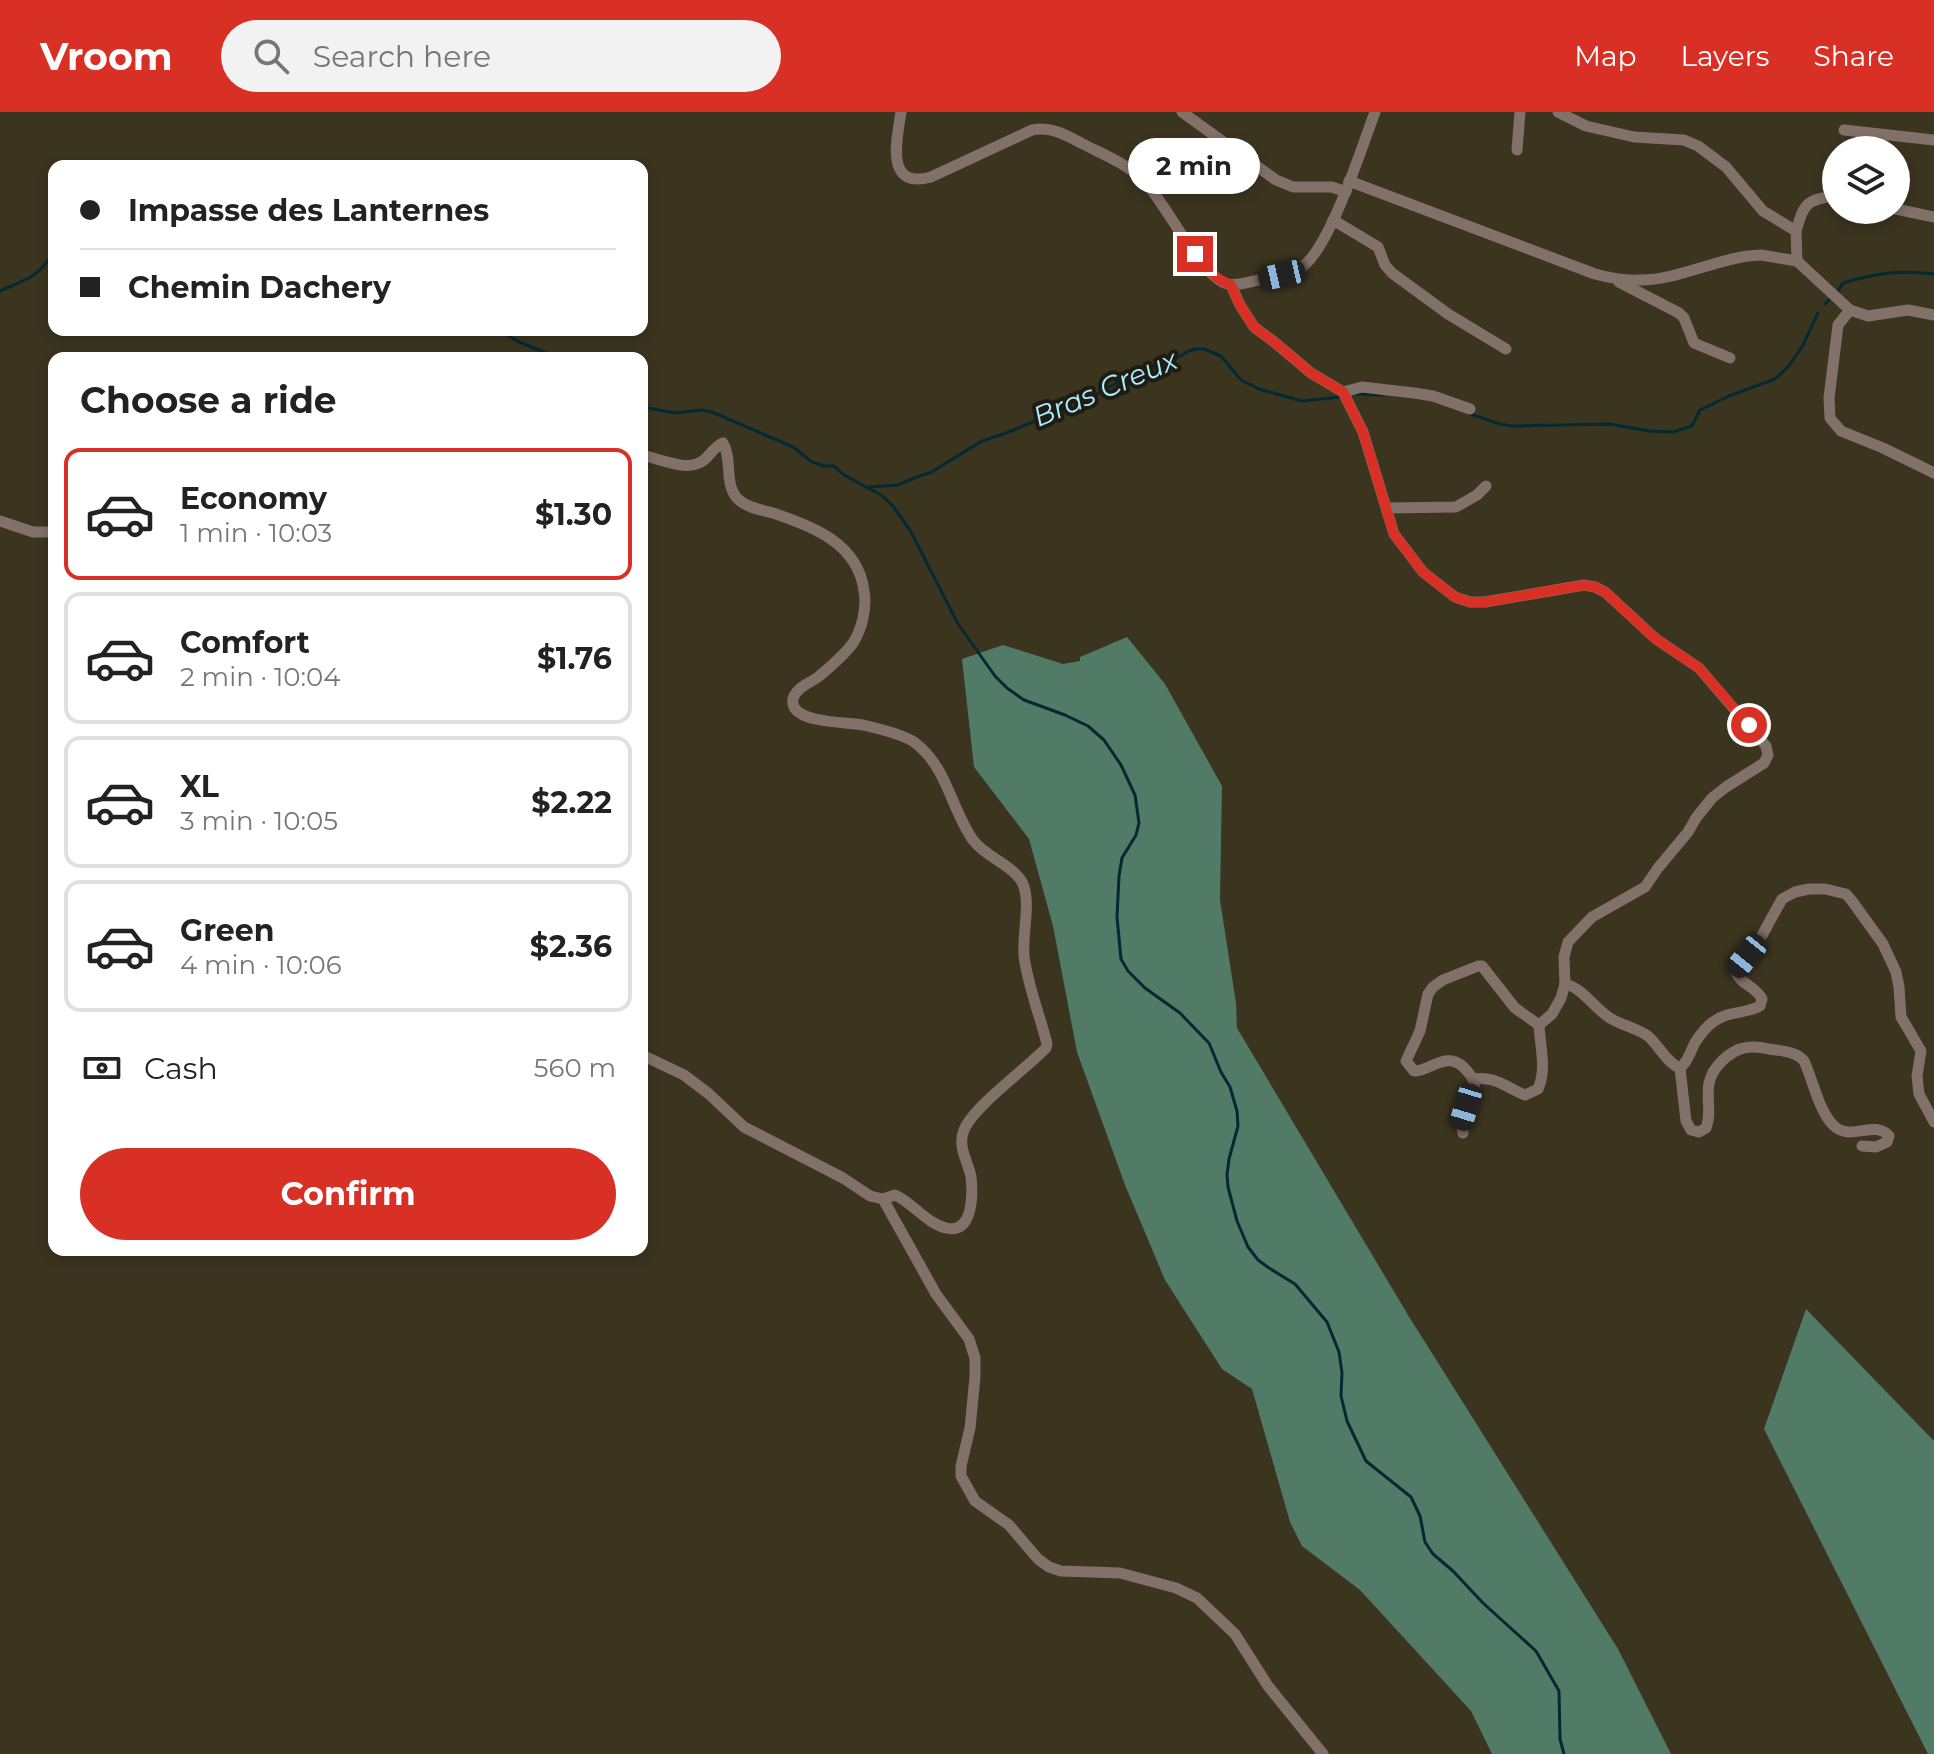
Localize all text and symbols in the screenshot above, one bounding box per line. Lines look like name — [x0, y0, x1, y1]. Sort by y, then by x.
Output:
search box — [221, 20, 781, 92]
text: Vroom — [40, 33, 173, 80]
icon: search — [249, 34, 293, 78]
text: Search here — [313, 38, 491, 75]
text: Map — [1574, 39, 1637, 73]
text: Layers — [1681, 39, 1770, 73]
text: Share — [1814, 39, 1894, 73]
map controls — [1822, 136, 1910, 224]
button: layers — [1822, 136, 1910, 224]
callout: 2 min — [1129, 138, 1261, 194]
text: 2 min — [1156, 150, 1232, 182]
text: Impasse des Lanternes — [128, 192, 489, 229]
route end — [1177, 236, 1213, 272]
car — [1256, 258, 1308, 292]
text: Chemin Dachery — [128, 269, 391, 306]
water label: Bras Creux — [1028, 342, 1183, 434]
text: Choose a ride — [80, 378, 337, 422]
icon: car — [84, 478, 156, 550]
text: Economy — [180, 480, 327, 517]
text: $1.30 — [535, 496, 612, 533]
text: 1 min · 10:03 — [180, 517, 332, 549]
icon: car — [84, 622, 156, 694]
text: Comfort — [180, 624, 310, 661]
text: $1.76 — [537, 640, 612, 677]
text: 2 min · 10:04 — [180, 661, 340, 693]
route start — [1731, 707, 1767, 743]
icon: car — [84, 766, 156, 838]
text: XL — [180, 768, 219, 805]
text: $2.22 — [531, 784, 612, 821]
text: 3 min · 10:05 — [180, 805, 338, 837]
icon: car — [84, 910, 156, 982]
text: Green — [180, 912, 274, 949]
text: $2.36 — [530, 928, 612, 965]
car — [1723, 930, 1771, 982]
text: 4 min · 10:06 — [180, 949, 342, 981]
icon: cash — [80, 1046, 124, 1090]
text: Cash — [144, 1050, 218, 1087]
text: 560 m — [534, 1052, 616, 1084]
car — [1448, 1081, 1484, 1133]
button: Confirm — [80, 1148, 616, 1240]

